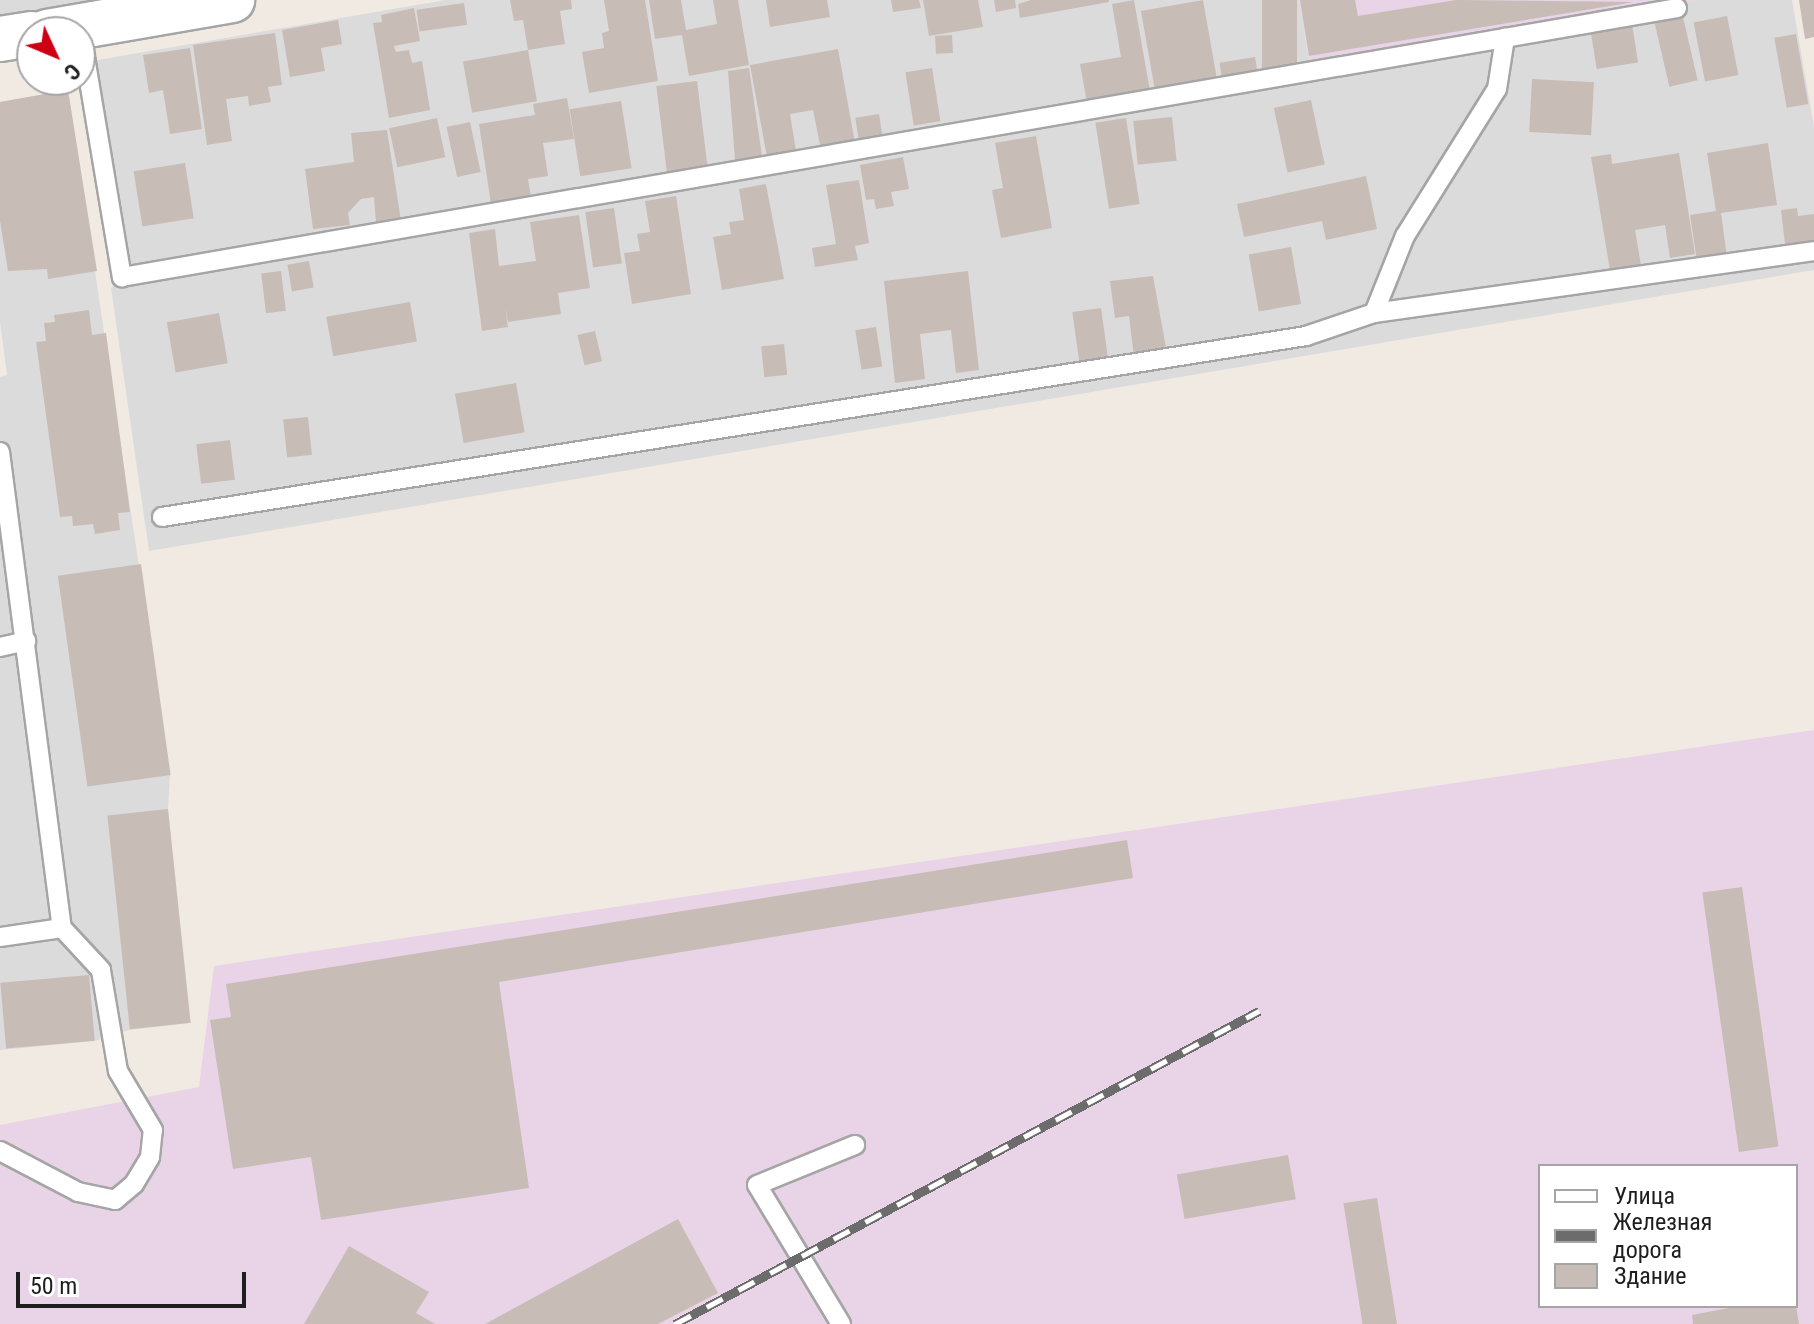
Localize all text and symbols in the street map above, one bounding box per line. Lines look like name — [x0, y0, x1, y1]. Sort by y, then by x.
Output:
north arrow — [16, 16, 96, 96]
text: С — [59, 58, 86, 85]
legend — [1538, 1164, 1798, 1308]
text: Улица — [1614, 1182, 1675, 1210]
text: Железная дорога — [1613, 1208, 1712, 1264]
scale bar — [20, 1256, 250, 1306]
text: Здание — [1614, 1262, 1686, 1290]
text: 50 m — [30, 1272, 77, 1300]

